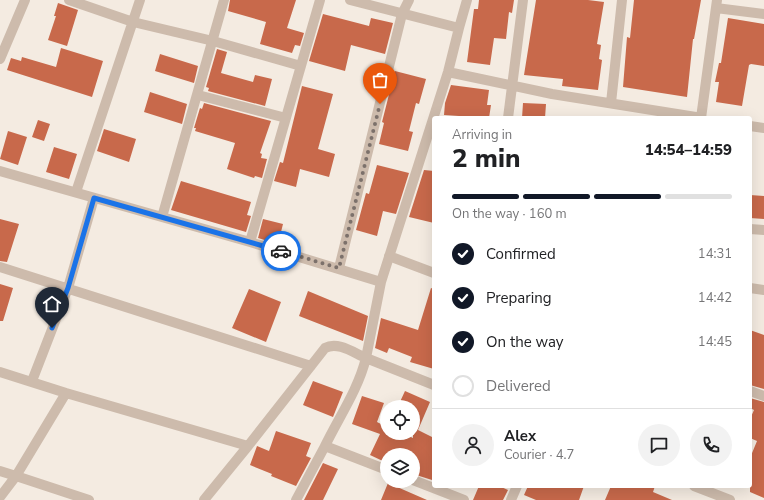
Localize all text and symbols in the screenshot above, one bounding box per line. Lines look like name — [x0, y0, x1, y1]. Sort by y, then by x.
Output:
pin — [363, 63, 397, 104]
icon: bag — [369, 69, 391, 91]
text: Arriving in — [452, 126, 512, 144]
text: 14:54–14:59 — [645, 140, 732, 160]
text: 2 min — [452, 141, 520, 176]
text: On the way · 160 m — [452, 205, 567, 223]
courier — [261, 231, 301, 271]
icon: car — [270, 240, 292, 262]
icon: check — [452, 243, 474, 265]
text: Confirmed — [486, 244, 556, 264]
text: 14:31 — [698, 245, 732, 263]
pin — [35, 287, 69, 328]
icon: check — [452, 287, 474, 309]
text: Preparing — [486, 288, 551, 308]
text: 14:42 — [698, 289, 732, 307]
icon: home — [41, 293, 63, 315]
icon: check — [452, 331, 474, 353]
text: On the way — [486, 332, 564, 352]
text: 14:45 — [698, 333, 732, 351]
text: Delivered — [486, 376, 551, 396]
map controls — [380, 400, 420, 488]
button: locate — [380, 400, 420, 440]
button: person — [452, 424, 494, 466]
button: chat — [638, 424, 680, 466]
button: phone — [690, 424, 732, 466]
text: Alex — [504, 426, 536, 446]
text: Courier · 4.7 — [504, 446, 574, 464]
button: layers — [380, 448, 420, 488]

